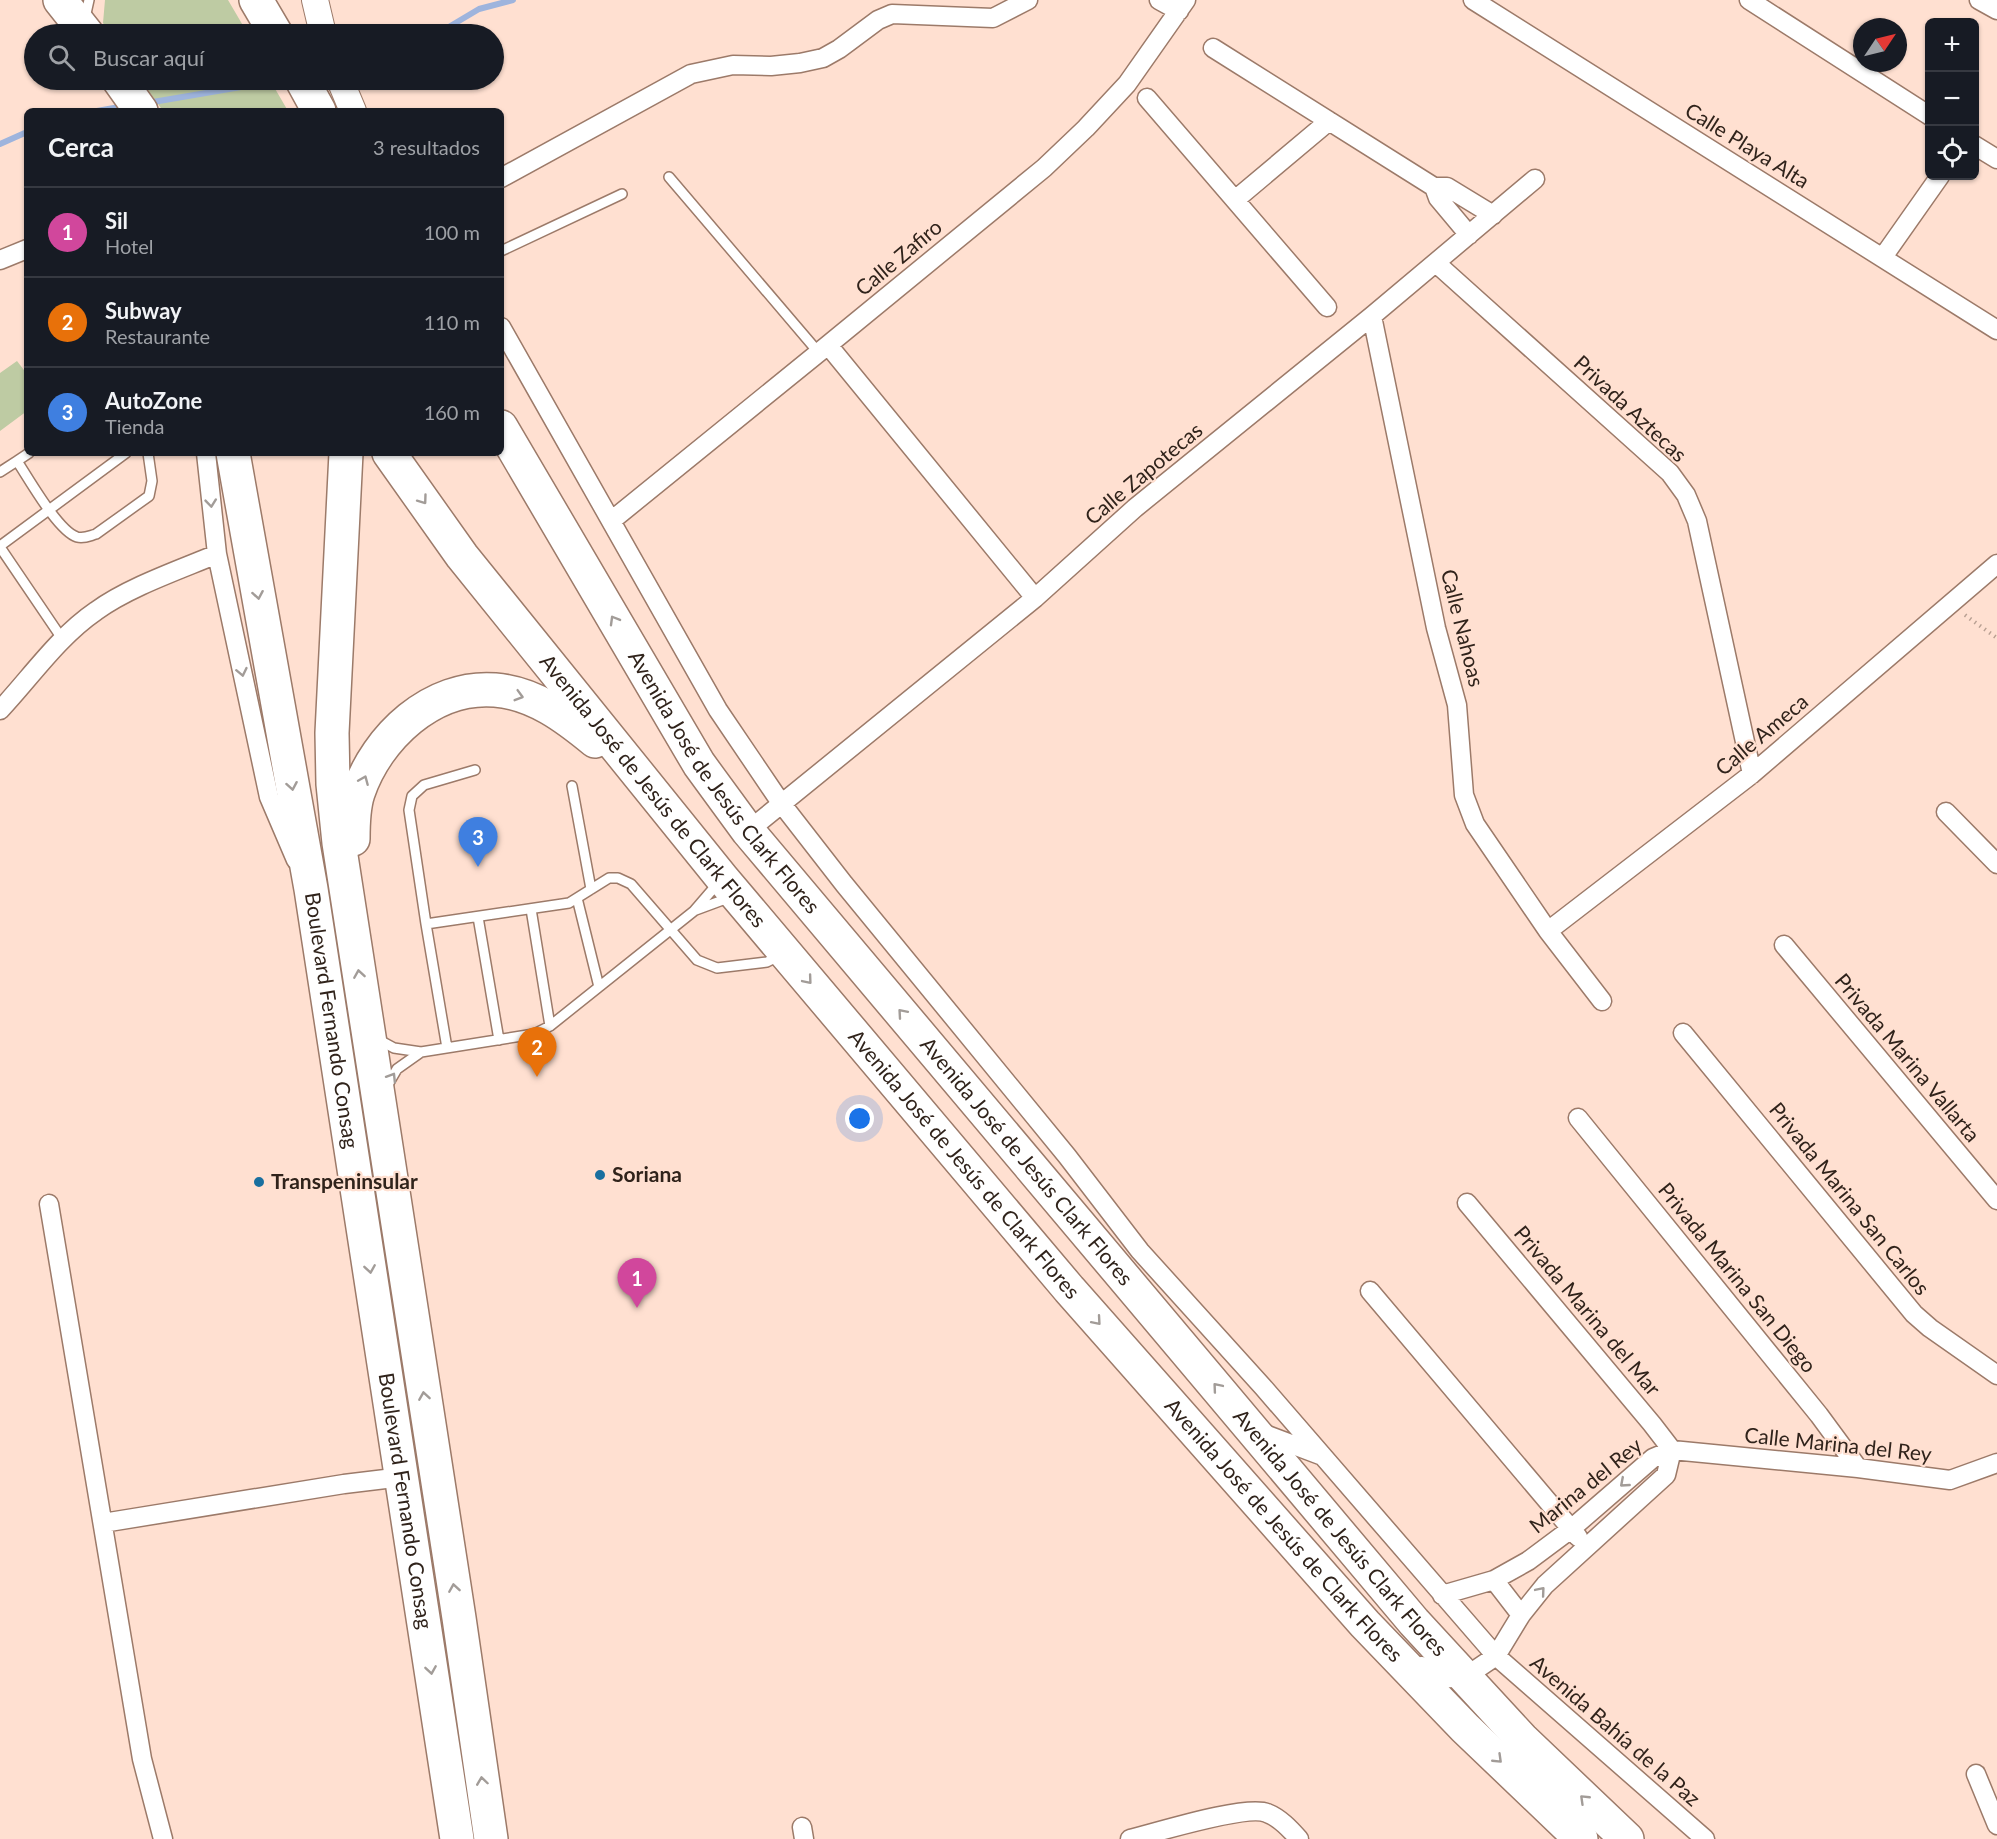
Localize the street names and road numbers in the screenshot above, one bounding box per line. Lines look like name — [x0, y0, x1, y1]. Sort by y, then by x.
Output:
street label: Calle Playa Alta — [1681, 97, 1814, 193]
street label: Calle Zafiro — [850, 214, 946, 300]
street label: Privada Aztecas — [1570, 349, 1693, 466]
street label: Calle Zapotecas — [1079, 417, 1207, 529]
street label: Calle Nahoas — [1437, 566, 1490, 689]
street label: Avenida José de Jesús Clark Flores — [624, 646, 826, 918]
street label: Avenida José de Jesús de Clark Flores — [535, 649, 772, 932]
street label: Calle Ameca — [1710, 688, 1812, 780]
street label: Boulevard Fernando Consag — [301, 890, 365, 1150]
street label: Privada Marina Vallarta — [1830, 968, 1986, 1146]
street label: Avenida José de Jesús de Clark Flores — [844, 1024, 1086, 1303]
street label: Avenida José de Jesús Clark Flores — [916, 1032, 1139, 1290]
street label: Privada Marina San Carlos — [1765, 1097, 1936, 1299]
street label: Privada Marina San Diego — [1654, 1177, 1822, 1377]
street label: Privada Marina del Mar — [1510, 1220, 1667, 1400]
street label: Boulevard Fernando Consag — [374, 1371, 439, 1631]
street label: Avenida José de Jesús de Clark Flores — [1161, 1393, 1409, 1666]
street label: Avenida José de Jesús Clark Flores — [1229, 1403, 1453, 1661]
street label: Calle Marina del Rey — [1743, 1421, 1933, 1466]
street label: Marina del Rey — [1524, 1432, 1646, 1538]
street label: Avenida Bahía de la Paz — [1526, 1649, 1706, 1810]

